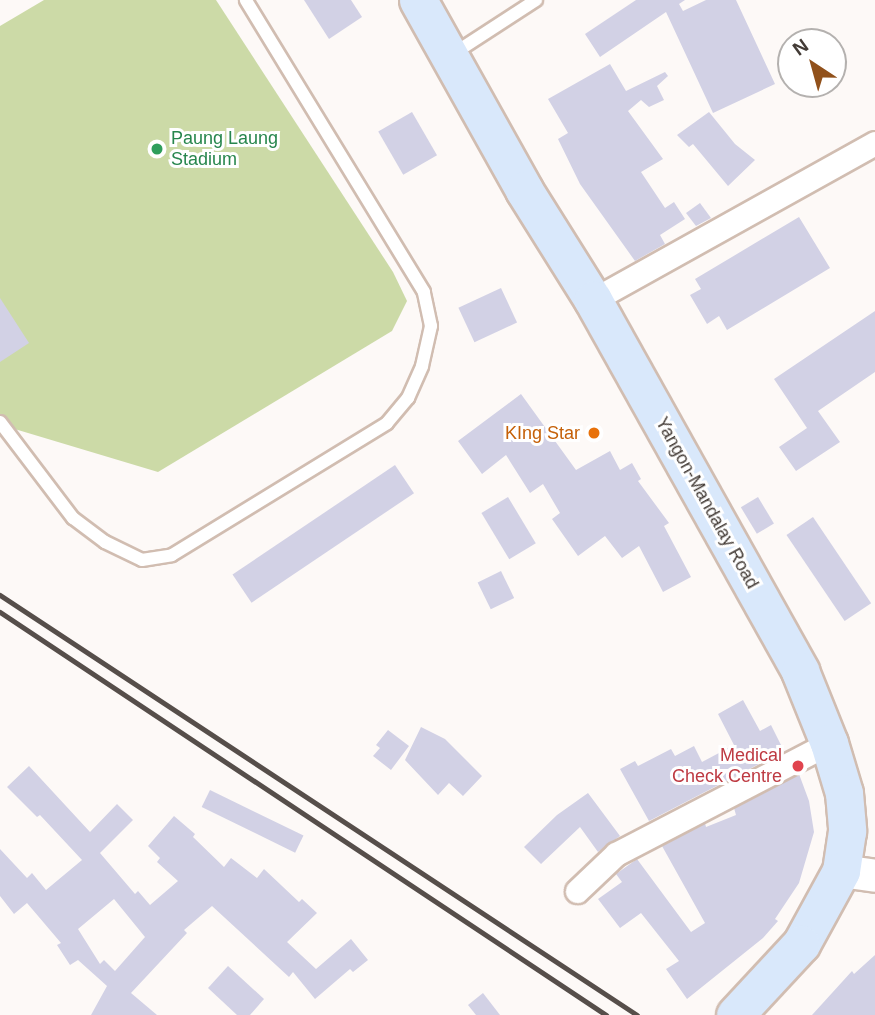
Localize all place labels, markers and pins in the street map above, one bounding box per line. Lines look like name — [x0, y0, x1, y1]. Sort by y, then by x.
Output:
place label: Paung Laung Stadium — [171, 128, 278, 170]
marker: Paung Laung Stadium — [149, 141, 165, 157]
place label: KIng Star — [505, 422, 580, 444]
marker: KIng Star — [586, 425, 602, 441]
place label: Medical Check Centre — [672, 745, 782, 788]
marker: Medical Check Centre — [788, 756, 808, 776]

